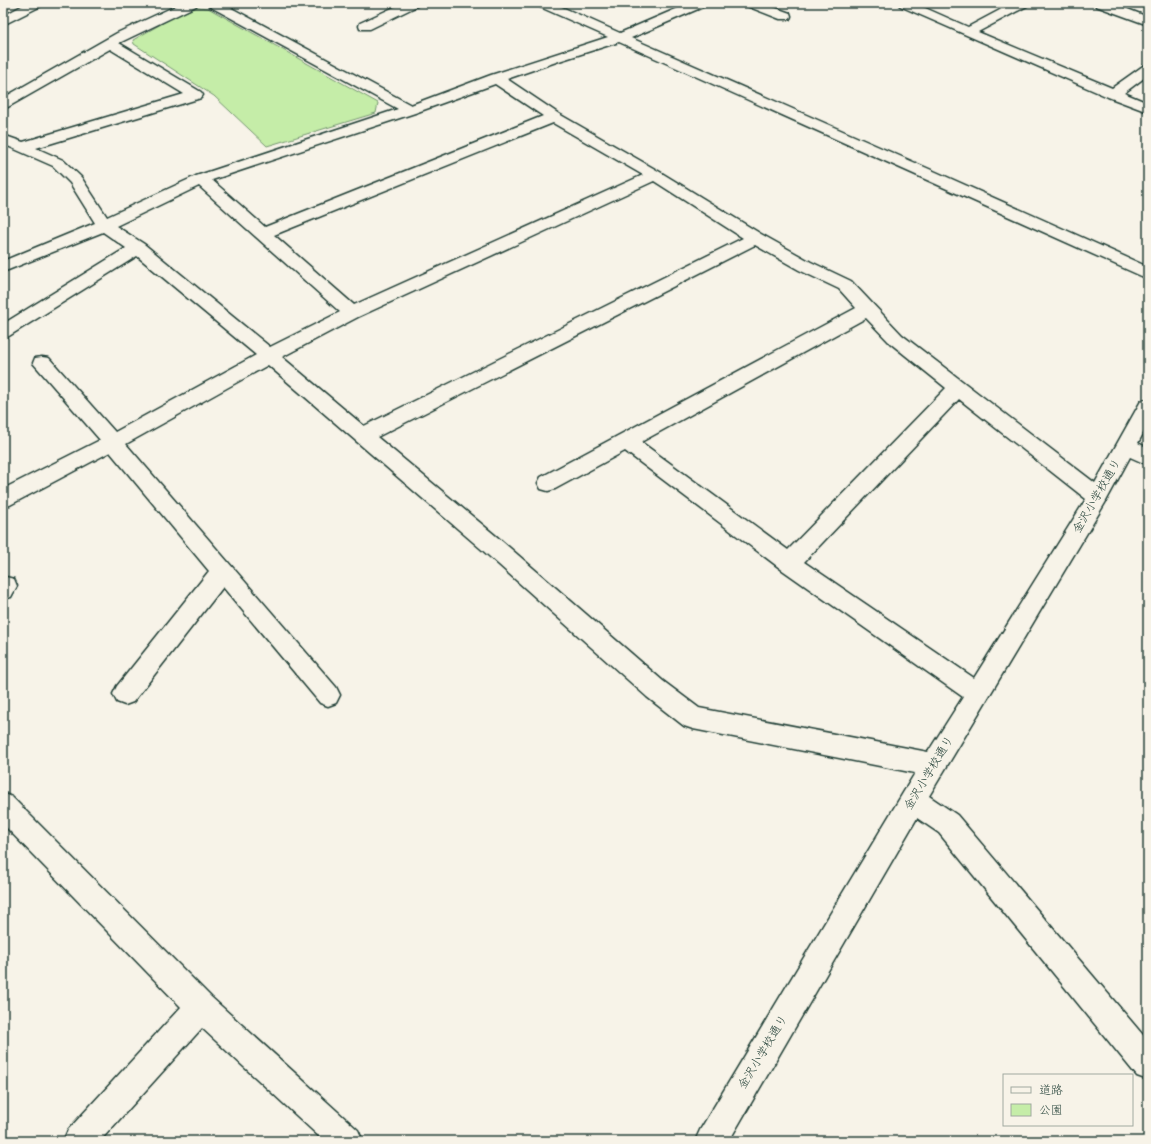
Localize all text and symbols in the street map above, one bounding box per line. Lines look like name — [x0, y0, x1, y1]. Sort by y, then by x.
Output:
street label: 金沢小学校通り — [1070, 456, 1124, 536]
street label: 金沢小学校通り — [901, 733, 957, 813]
street label: 金沢小学校通り — [735, 1012, 791, 1092]
legend — [1003, 1074, 1133, 1126]
text: 道路 — [1039, 1083, 1063, 1098]
text: 公園 — [1039, 1103, 1063, 1118]

